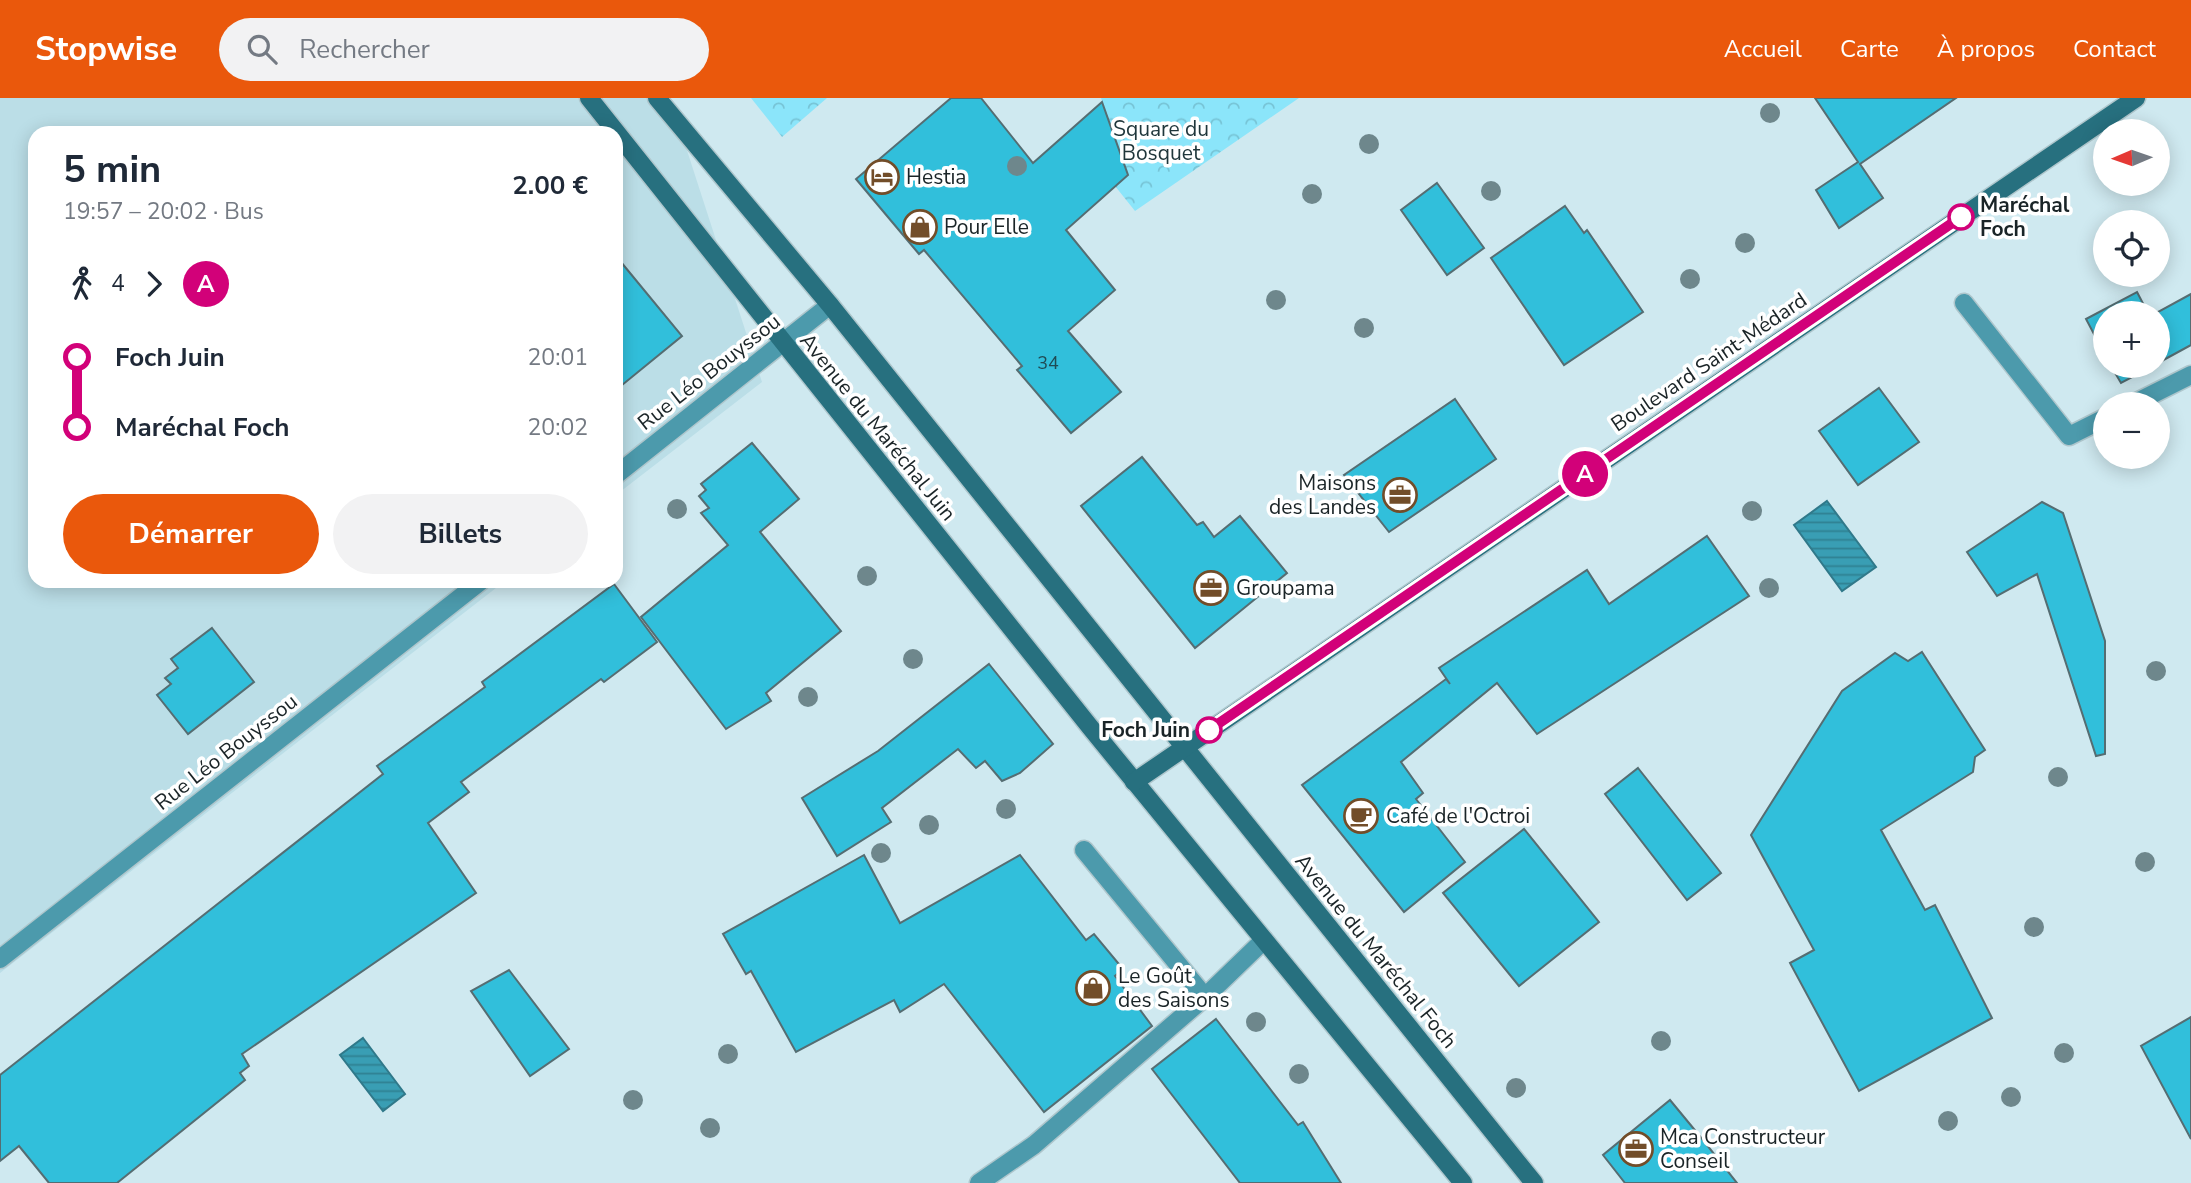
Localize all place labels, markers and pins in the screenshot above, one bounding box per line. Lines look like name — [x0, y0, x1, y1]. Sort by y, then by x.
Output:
hotel icon: Hestia — [863, 158, 901, 196]
place label: Hestia — [906, 163, 967, 191]
place label: Maréchal Foch — [1980, 191, 2070, 243]
marker: Maréchal Foch — [1948, 204, 1974, 230]
shop icon: Pour Elle — [901, 208, 939, 246]
place label: Pour Elle — [944, 213, 1029, 241]
place label: Maisons des Landes — [1269, 469, 1376, 521]
office icon: Maisons des Landes — [1381, 476, 1419, 514]
office icon: Groupama — [1192, 569, 1230, 607]
place label: Groupama — [1236, 574, 1335, 602]
place label: Foch Juin — [1101, 716, 1190, 744]
marker: Foch Juin — [1196, 717, 1222, 743]
cafe icon: Café de l'Octroi — [1342, 797, 1380, 835]
place label: Café de l'Octroi — [1386, 802, 1530, 830]
place label: Le Goût des Saisons — [1118, 962, 1230, 1014]
shop icon: Le Goût des Saisons — [1074, 969, 1112, 1007]
place label: Mca Constructeur Conseil — [1660, 1123, 1826, 1175]
office icon: Mca Constructeur Conseil — [1617, 1130, 1655, 1168]

